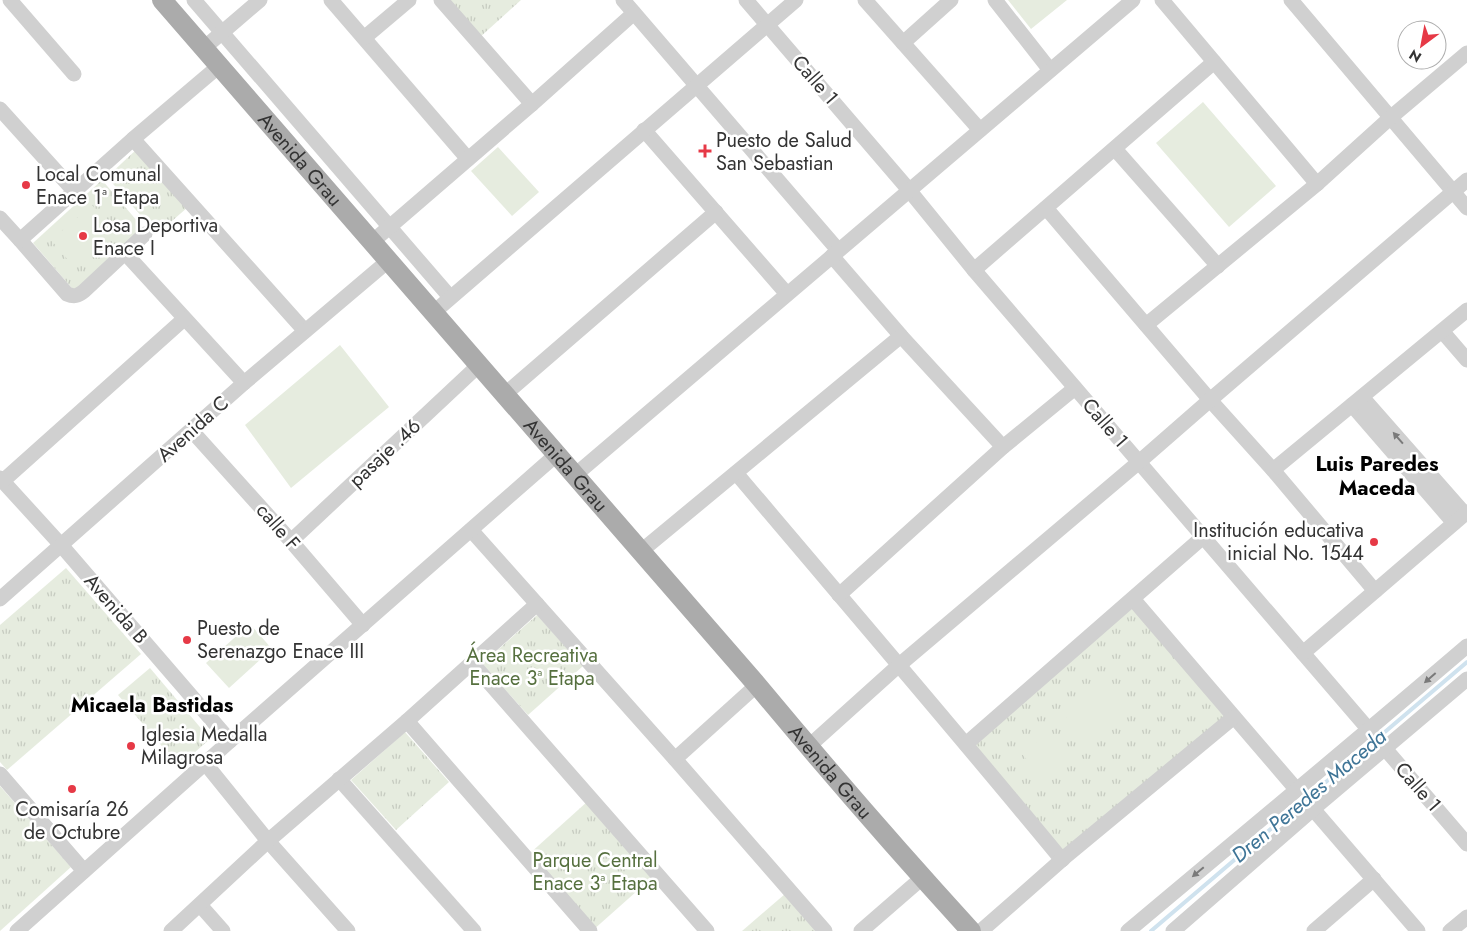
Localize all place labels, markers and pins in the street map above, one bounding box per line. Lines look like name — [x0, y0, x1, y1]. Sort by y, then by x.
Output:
place label: Puesto de Salud San Sebastian — [716, 126, 852, 178]
marker: Puesto de Salud San Sebastian — [698, 144, 712, 158]
place label: Local Comunal Enace 1ª Etapa — [36, 160, 161, 212]
marker: Local Comunal Enace 1ª Etapa — [20, 179, 32, 191]
place label: Losa Deportiva Enace I — [93, 211, 218, 263]
marker: Losa Deportiva Enace I — [77, 230, 89, 242]
place label: Institución educativa inicial No. 1544 — [1193, 516, 1364, 568]
marker: Institución educativa inicial No. 1544 — [1368, 536, 1380, 548]
place label: Puesto de Serenazgo Enace III — [197, 614, 364, 666]
marker: Puesto de Serenazgo Enace III — [181, 634, 193, 646]
place label: Iglesia Medalla Milagrosa — [141, 720, 267, 772]
marker: Iglesia Medalla Milagrosa — [125, 740, 137, 752]
marker: Comisaría 26 de Octubre — [66, 783, 78, 795]
place label: Comisaría 26 de Octubre — [15, 795, 129, 847]

